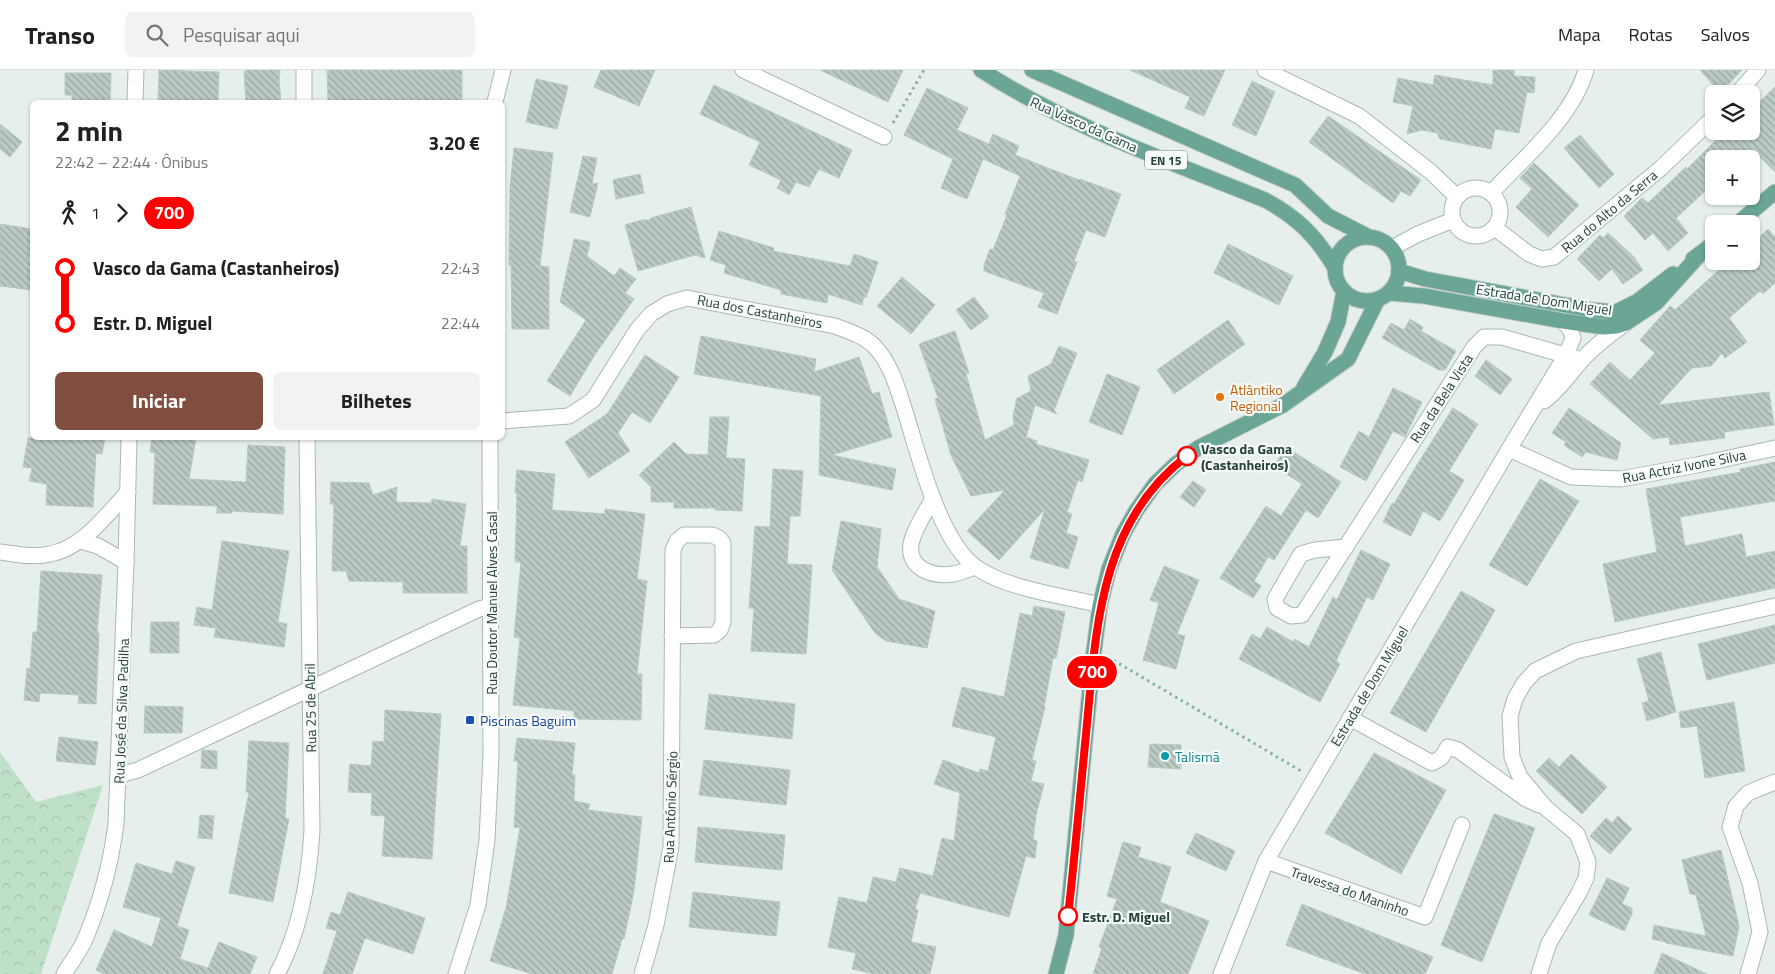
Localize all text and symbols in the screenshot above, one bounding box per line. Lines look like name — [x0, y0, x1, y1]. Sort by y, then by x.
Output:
search box — [125, 12, 475, 57]
text: Transo — [25, 17, 95, 53]
text: Pesquisar aqui — [183, 20, 300, 49]
icon: search — [143, 21, 171, 49]
text: Mapa — [1558, 21, 1601, 48]
text: Rotas — [1629, 21, 1673, 48]
text: Salvos — [1701, 21, 1750, 48]
map controls — [1705, 85, 1760, 270]
button: layers — [1705, 85, 1760, 140]
street label: Rua Vasco da Gama — [1027, 91, 1141, 157]
text: 2 min — [55, 109, 123, 152]
text: 3.20 € — [428, 128, 480, 157]
text: 22:42 – 22:44 · Ônibus — [55, 150, 208, 174]
road number: EN 15 — [1145, 150, 1187, 170]
button: + — [1705, 150, 1760, 205]
street label: Rua do Alto da Serra — [1556, 164, 1662, 258]
icon: walk — [55, 199, 83, 227]
icon: forward — [108, 199, 136, 227]
text: 700 — [154, 199, 184, 226]
text: 1 — [91, 201, 100, 225]
button: − — [1705, 215, 1760, 270]
text: Vasco da Gama (Castanheiros) — [93, 253, 339, 282]
text: 22:43 — [441, 256, 480, 280]
street label: Estrada de Dom Miguel — [1475, 278, 1613, 320]
street label: Rua dos Castanheiros — [695, 289, 825, 333]
text: Estr. D. Miguel — [93, 308, 212, 337]
text: 22:44 — [441, 311, 480, 335]
street label: Rua da Bela Vista — [1404, 349, 1478, 447]
button: Iniciar — [55, 372, 263, 430]
button: Bilhetes — [273, 372, 480, 430]
place label: Atlântiko Regional — [1230, 379, 1283, 416]
marker: Atlântiko Regional — [1214, 391, 1226, 403]
place label: Vasco da Gama (Castanheiros) — [1201, 438, 1292, 475]
street label: Rua Actriz Ivone Silva — [1620, 444, 1748, 488]
marker: Vasco da Gama (Castanheiros) — [1177, 446, 1197, 466]
street label: Rua Doutor Manuel Alves Casal — [481, 511, 502, 695]
street label: Estrada de Dom Miguel — [1325, 622, 1413, 750]
street label: Rua José da Silva Padilha — [108, 638, 134, 784]
line badge: 700 — [1063, 656, 1121, 688]
text: 700 — [1077, 658, 1107, 685]
street label: Rua 25 de Abril — [299, 663, 321, 753]
place label: Piscinas Baguim — [480, 710, 576, 731]
marker: Piscinas Baguim — [464, 714, 476, 726]
place label: Talismã — [1175, 746, 1220, 767]
street label: Rua António Sérgio — [658, 750, 682, 864]
marker: Talismã — [1159, 750, 1171, 762]
street label: Travessa do Maninho — [1288, 861, 1412, 921]
marker: Estr. D. Miguel — [1058, 906, 1078, 926]
place label: Estr. D. Miguel — [1082, 906, 1170, 927]

